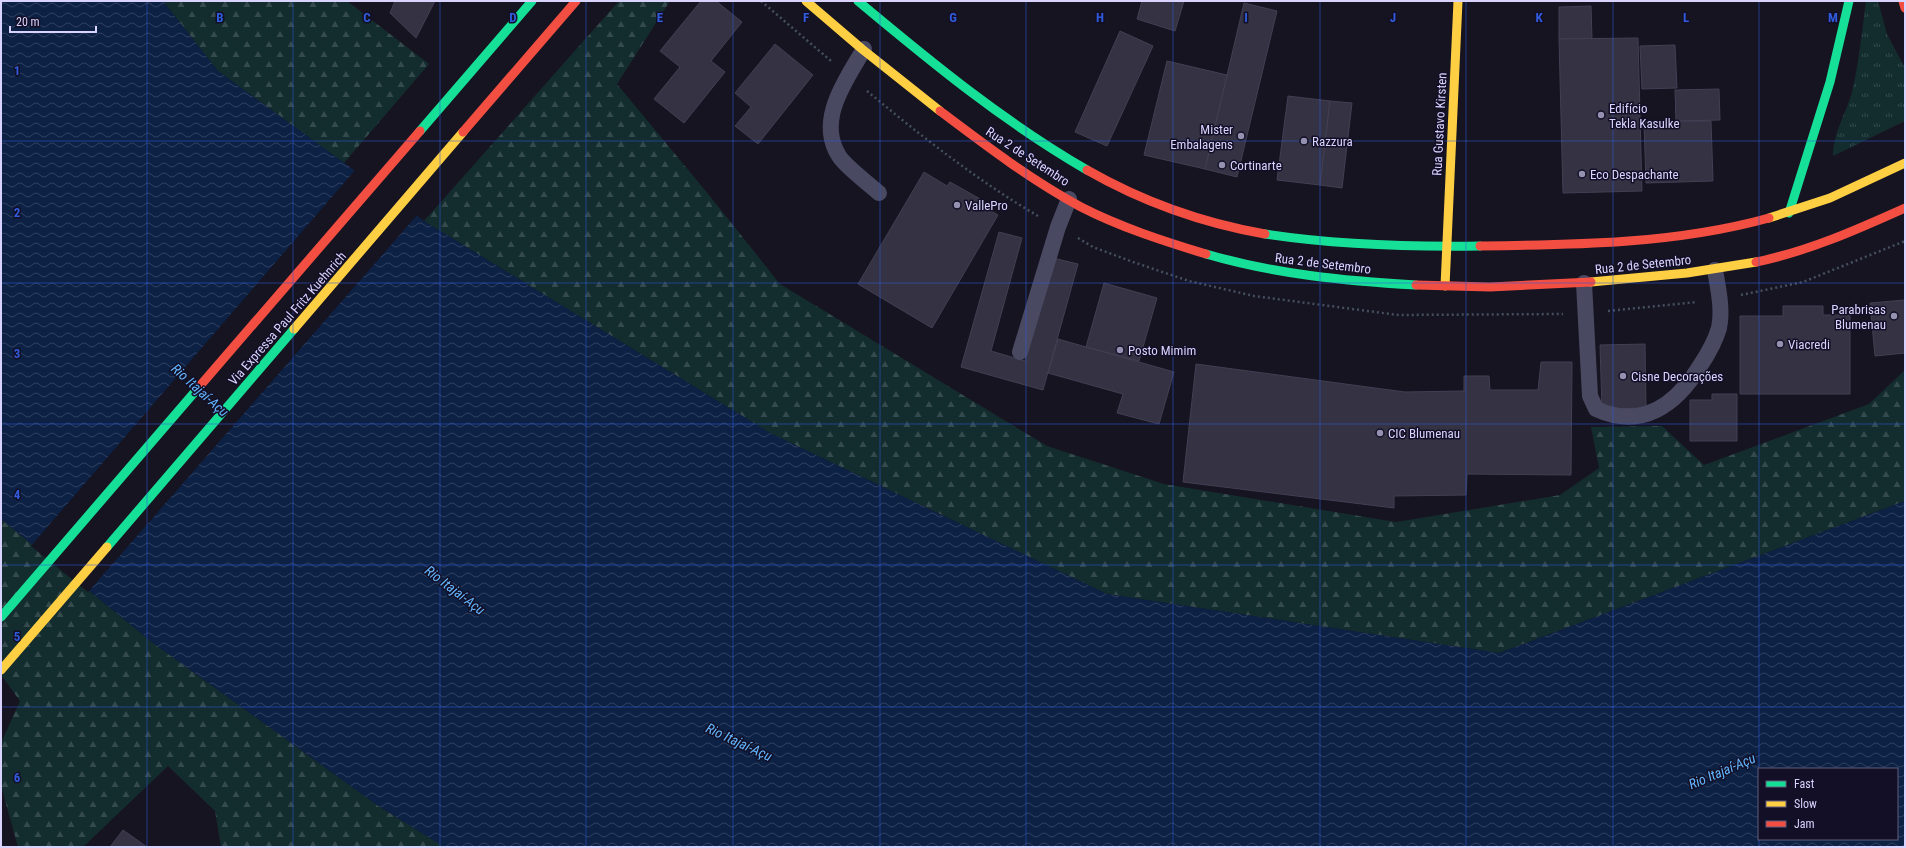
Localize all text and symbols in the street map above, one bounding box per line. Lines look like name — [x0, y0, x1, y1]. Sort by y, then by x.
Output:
scale bar — [10, 8, 96, 34]
text: B — [216, 10, 224, 25]
text: C — [363, 10, 371, 25]
text: D — [509, 10, 517, 25]
text: E — [657, 10, 664, 25]
text: F — [803, 10, 809, 25]
text: G — [949, 10, 957, 25]
text: H — [1096, 10, 1104, 25]
text: I — [1244, 10, 1248, 25]
text: J — [1390, 10, 1396, 25]
text: K — [1535, 10, 1543, 25]
text: L — [1683, 10, 1689, 25]
text: M — [1828, 10, 1838, 25]
text: 20 m — [16, 15, 40, 29]
text: 1 — [14, 63, 20, 78]
street label: Rua Gustavo Kirsten — [1429, 72, 1450, 176]
place label: Edifício Tekla Kasulke — [1609, 101, 1680, 131]
marker: Edifício Tekla Kasulke — [1596, 110, 1606, 120]
place label: Mister Embalagens — [1170, 122, 1233, 152]
street label: Rua 2 de Setembro — [983, 124, 1072, 189]
marker: Mister Embalagens — [1236, 131, 1246, 141]
place label: Razzura — [1312, 134, 1353, 149]
marker: Razzura — [1299, 136, 1309, 146]
place label: Cortinarte — [1230, 158, 1282, 173]
marker: Cortinarte — [1217, 160, 1227, 170]
place label: Eco Despachante — [1590, 167, 1679, 182]
marker: Eco Despachante — [1577, 169, 1587, 179]
place label: VallePro — [965, 198, 1008, 213]
marker: VallePro — [952, 200, 962, 210]
text: 2 — [14, 205, 21, 220]
street label: Via Expressa Paul Fritz Kuehnrich — [226, 249, 349, 388]
street label: Rua 2 de Setembro — [1274, 250, 1372, 277]
street label: Rua 2 de Setembro — [1594, 252, 1692, 277]
place label: Parabrisas Blumenau — [1831, 302, 1886, 332]
marker: Parabrisas Blumenau — [1889, 311, 1899, 321]
place label: Viacredi — [1788, 337, 1830, 352]
marker: Viacredi — [1775, 339, 1785, 349]
place label: Posto Mimim — [1128, 343, 1196, 358]
marker: Posto Mimim — [1115, 345, 1125, 355]
text: 3 — [14, 346, 20, 361]
water label: Rio Itajaí-Açu — [168, 360, 232, 420]
place label: Cisne Decorações — [1631, 369, 1723, 384]
marker: Cisne Decorações — [1618, 371, 1628, 381]
place label: CIC Blumenau — [1388, 426, 1460, 441]
marker: CIC Blumenau — [1375, 428, 1385, 438]
text: 4 — [14, 487, 21, 502]
water label: Rio Itajaí-Açu — [422, 562, 489, 618]
text: 5 — [14, 629, 21, 644]
water label: Rio Itajaí-Açu — [703, 720, 775, 764]
water label: Rio Itajaí-Açu — [1686, 750, 1758, 792]
legend — [1758, 768, 1898, 840]
text: 6 — [14, 770, 21, 785]
text: Fast — [1794, 777, 1815, 791]
text: Slow — [1794, 797, 1817, 811]
text: Jam — [1794, 817, 1815, 831]

